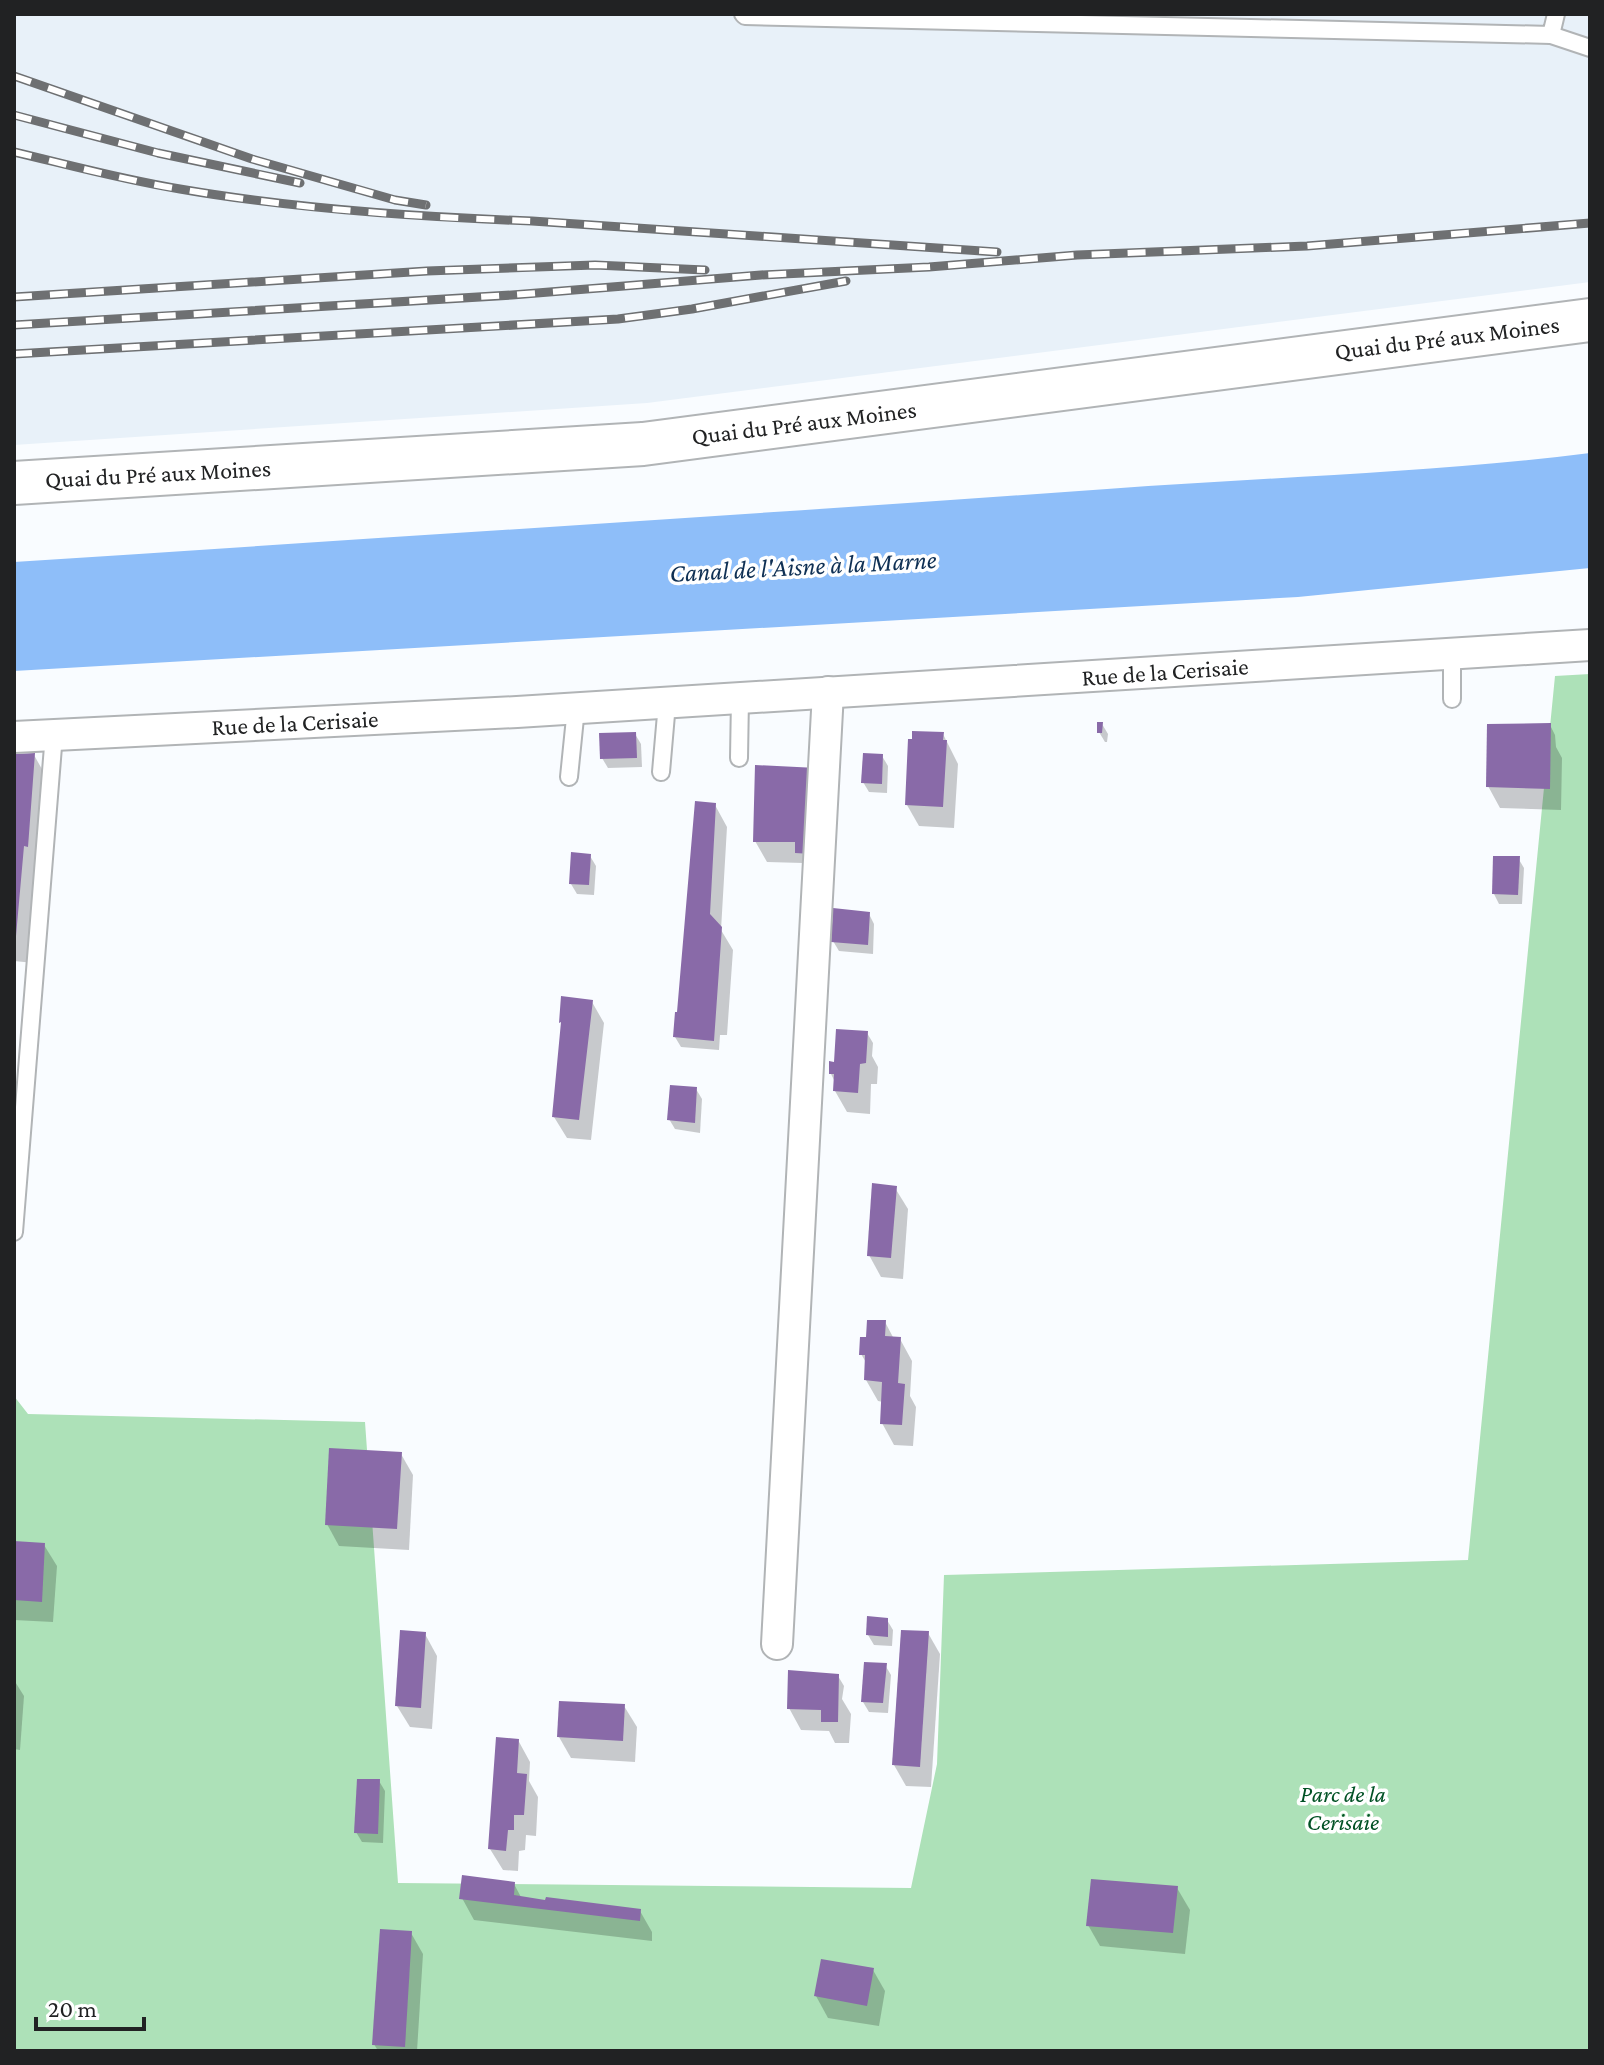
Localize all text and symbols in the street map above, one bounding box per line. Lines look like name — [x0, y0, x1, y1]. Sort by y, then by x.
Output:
street label: Quai du Pré aux Moines — [1333, 310, 1561, 365]
street label: Quai du Pré aux Moines — [690, 395, 918, 450]
street label: Quai du Pré aux Moines — [44, 454, 272, 493]
water label: Canal de l'Aisne à la Marne — [669, 545, 937, 588]
street label: Rue de la Cerisaie — [1081, 652, 1249, 691]
street label: Rue de la Cerisaie — [211, 705, 379, 740]
park label: Parc de la Cerisaie — [1300, 1780, 1386, 1835]
scale bar — [36, 1981, 144, 2031]
text: 20 m — [48, 1995, 97, 2022]

